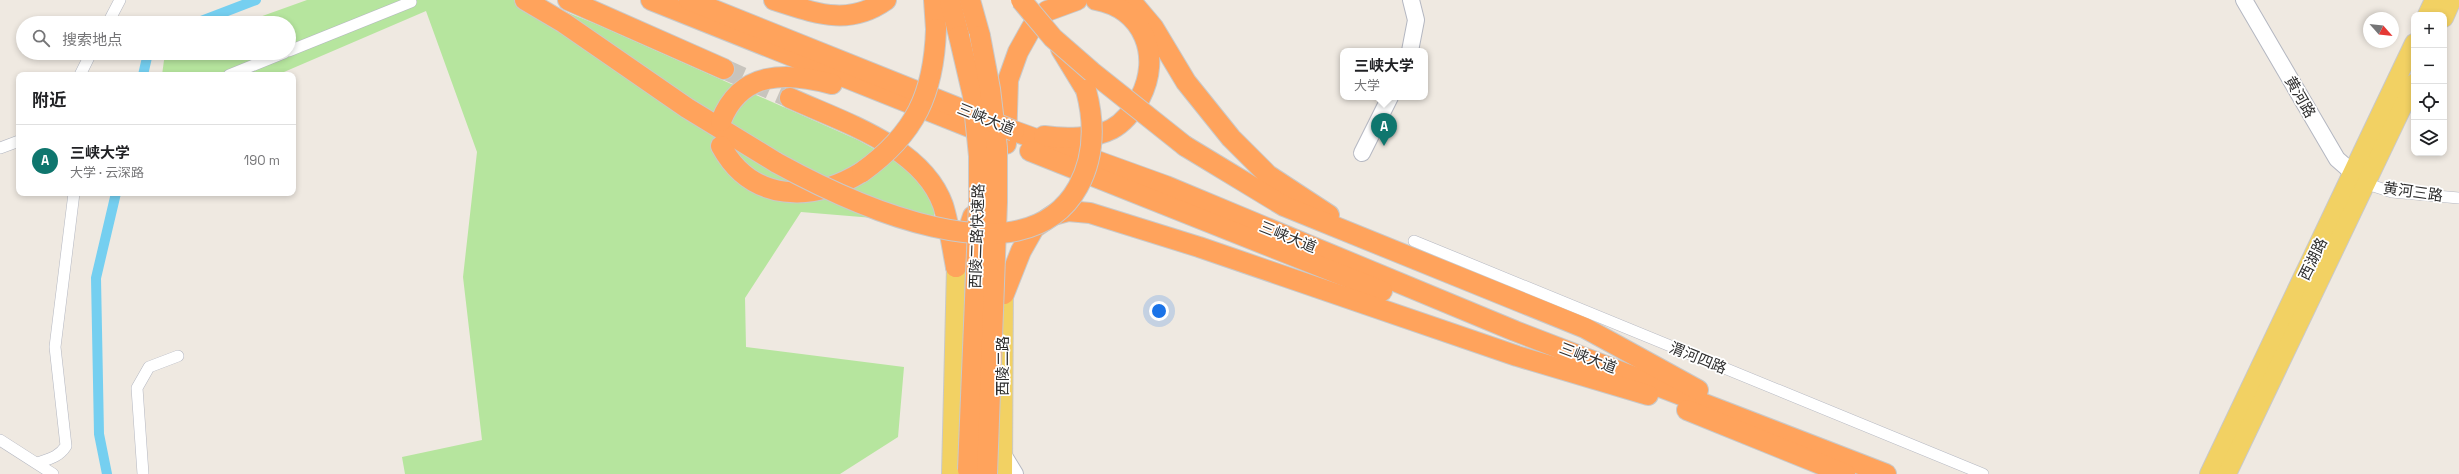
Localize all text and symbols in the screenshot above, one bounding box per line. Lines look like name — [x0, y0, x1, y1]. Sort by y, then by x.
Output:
north arrow — [2363, 12, 2399, 48]
map controls — [2411, 12, 2447, 156]
button: + — [2411, 12, 2447, 48]
search box — [16, 16, 296, 60]
icon: search — [30, 27, 52, 49]
text: 搜索地点 — [62, 30, 122, 49]
popup — [1340, 48, 1428, 100]
button: − — [2411, 48, 2447, 84]
text: 三峡大学 — [1354, 56, 1414, 75]
street label: 黄河路 — [2281, 73, 2320, 121]
text: 大学 — [1354, 77, 1380, 94]
button: locate — [2411, 84, 2447, 120]
text: 附近 — [32, 89, 66, 111]
street label: 三峡大道 — [955, 98, 1018, 139]
pin: A — [1371, 113, 1397, 146]
button: layers — [2411, 120, 2447, 156]
text: 三峡大学 — [70, 143, 130, 162]
text: A — [41, 152, 49, 169]
text: 190 m — [244, 152, 280, 169]
text: 大学 · 云深路 — [70, 164, 144, 181]
street label: 黄河三路 — [2382, 178, 2444, 205]
street label: 西陵二路快速路 — [965, 183, 988, 289]
street label: 三峡大道 — [1257, 216, 1320, 257]
street label: 西湖路 — [2294, 234, 2331, 283]
your location — [1149, 301, 1169, 321]
street label: 西陵二路 — [993, 336, 1012, 396]
street label: 渭河四路 — [1667, 337, 1730, 378]
street label: 三峡大道 — [1557, 338, 1620, 377]

